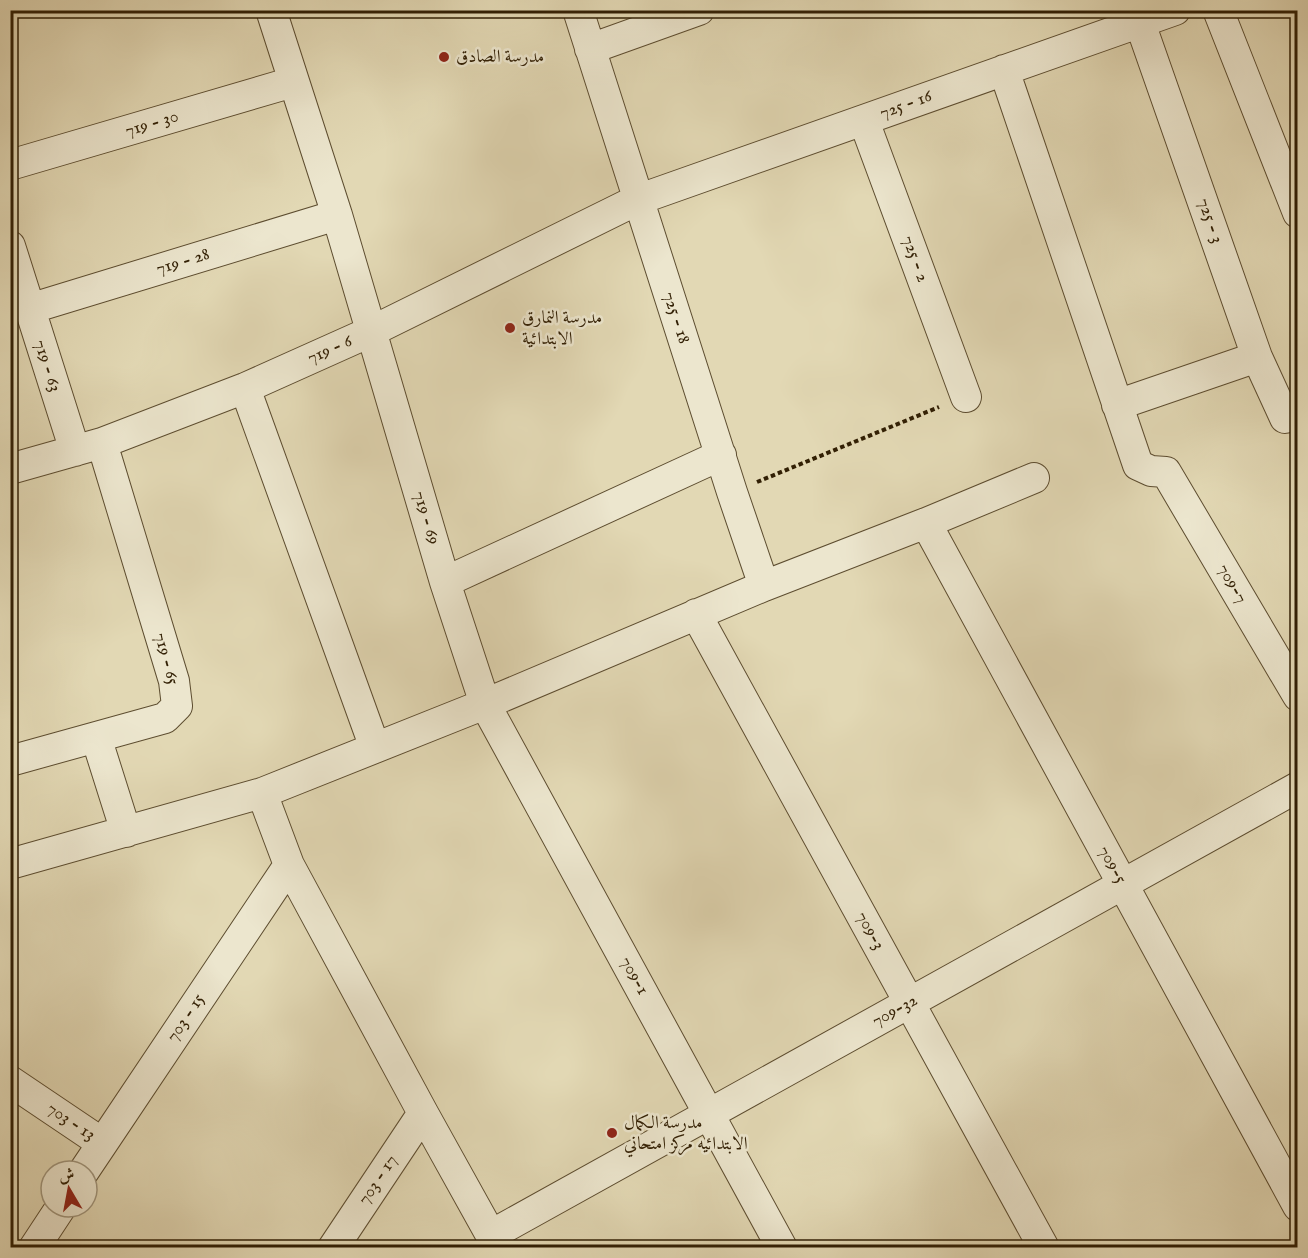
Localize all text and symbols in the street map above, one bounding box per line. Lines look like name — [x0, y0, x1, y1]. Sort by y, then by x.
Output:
place label: مدرسة الصادق — [456, 46, 544, 69]
marker: مدرسة الصادق — [437, 50, 451, 64]
street label: 725 - 16 — [877, 85, 936, 125]
street label: 719 - 30 — [122, 105, 182, 143]
street label: 725 - 3 — [1192, 195, 1228, 247]
street label: 725 - 2 — [896, 233, 934, 285]
street label: 719 - 28 — [153, 243, 213, 281]
street label: 725 - 18 — [657, 289, 695, 347]
place label: مدرسة النمارق الابتدائية — [522, 307, 602, 351]
marker: مدرسة النمارق الابتدائية — [503, 321, 517, 335]
street label: 719 - 6 — [304, 330, 356, 370]
street label: 719 - 63 — [28, 337, 66, 395]
street label: 719 - 69 — [407, 489, 445, 547]
street label: 709-7 — [1212, 560, 1252, 608]
street label: 719 - 65 — [148, 630, 184, 688]
street label: 709-5 — [1092, 842, 1132, 888]
street label: 709-3 — [850, 908, 890, 954]
street label: 709-1 — [614, 953, 654, 999]
street label: 703 - 15 — [162, 989, 211, 1047]
street label: 709-32 — [868, 989, 922, 1033]
street label: 703 - 13 — [42, 1097, 100, 1147]
place label: مدرسة الكمال الابتدائيه مركز امتحاني — [624, 1112, 748, 1158]
marker: مدرسة الكمال الابتدائيه مركز امتحاني — [605, 1126, 619, 1140]
street label: 703 - 17 — [353, 1151, 403, 1209]
north arrow — [39, 1159, 99, 1219]
text: ش — [57, 1165, 76, 1187]

